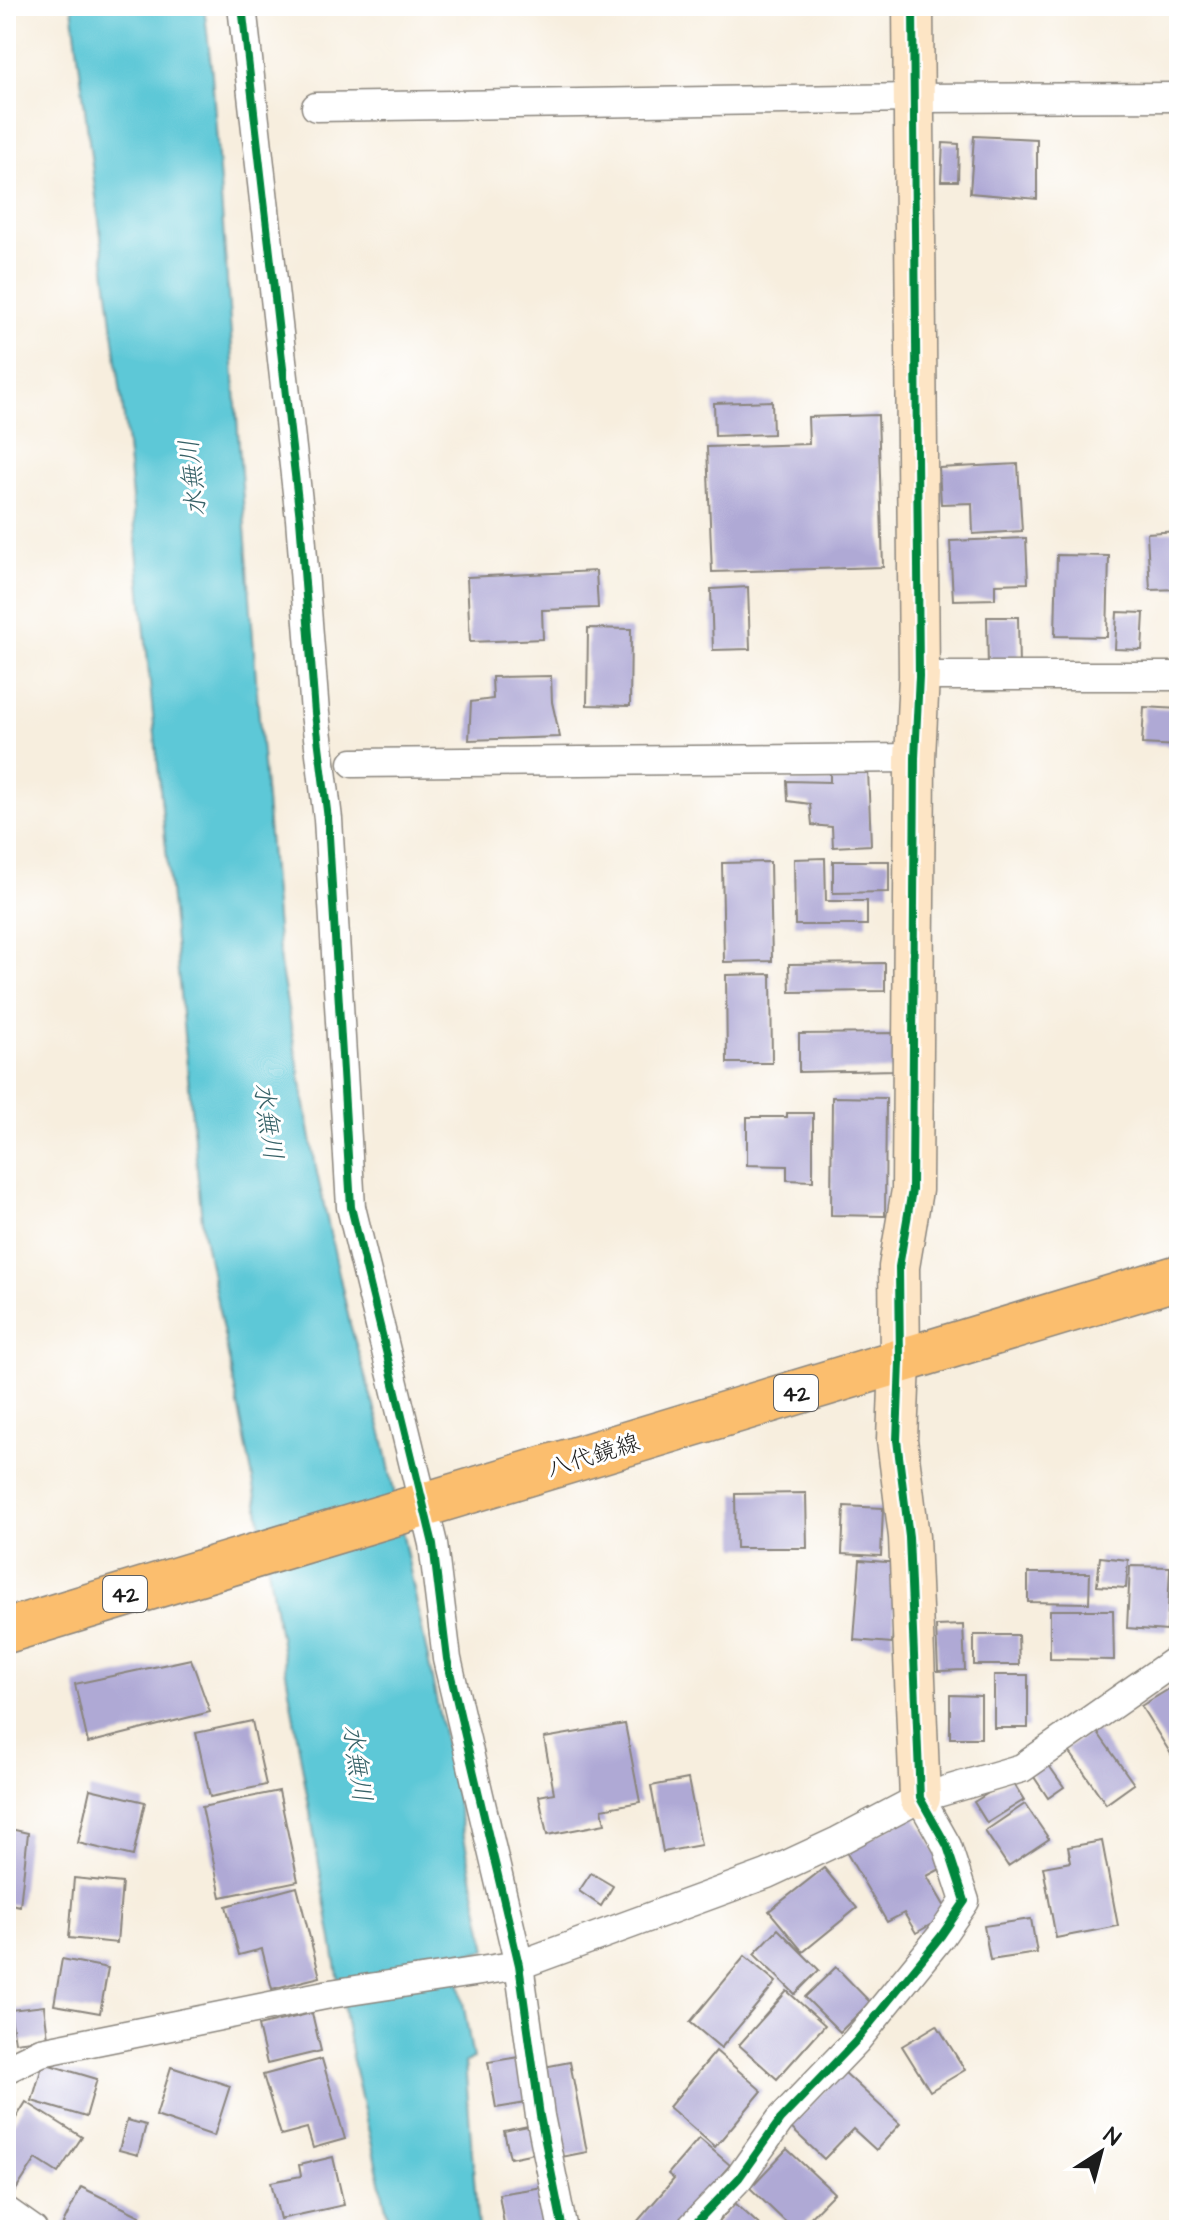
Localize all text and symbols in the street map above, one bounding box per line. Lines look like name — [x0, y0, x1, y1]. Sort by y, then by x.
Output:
water label: 水無川 — [171, 437, 215, 519]
water label: 水無川 — [245, 1080, 291, 1162]
road number: 42 — [774, 1375, 818, 1411]
street label: 八代鏡線 — [542, 1426, 644, 1486]
road number: 42 — [103, 1576, 147, 1612]
water label: 水無川 — [334, 1722, 380, 1804]
north arrow — [1061, 2112, 1141, 2192]
text: N — [1097, 2120, 1127, 2154]

